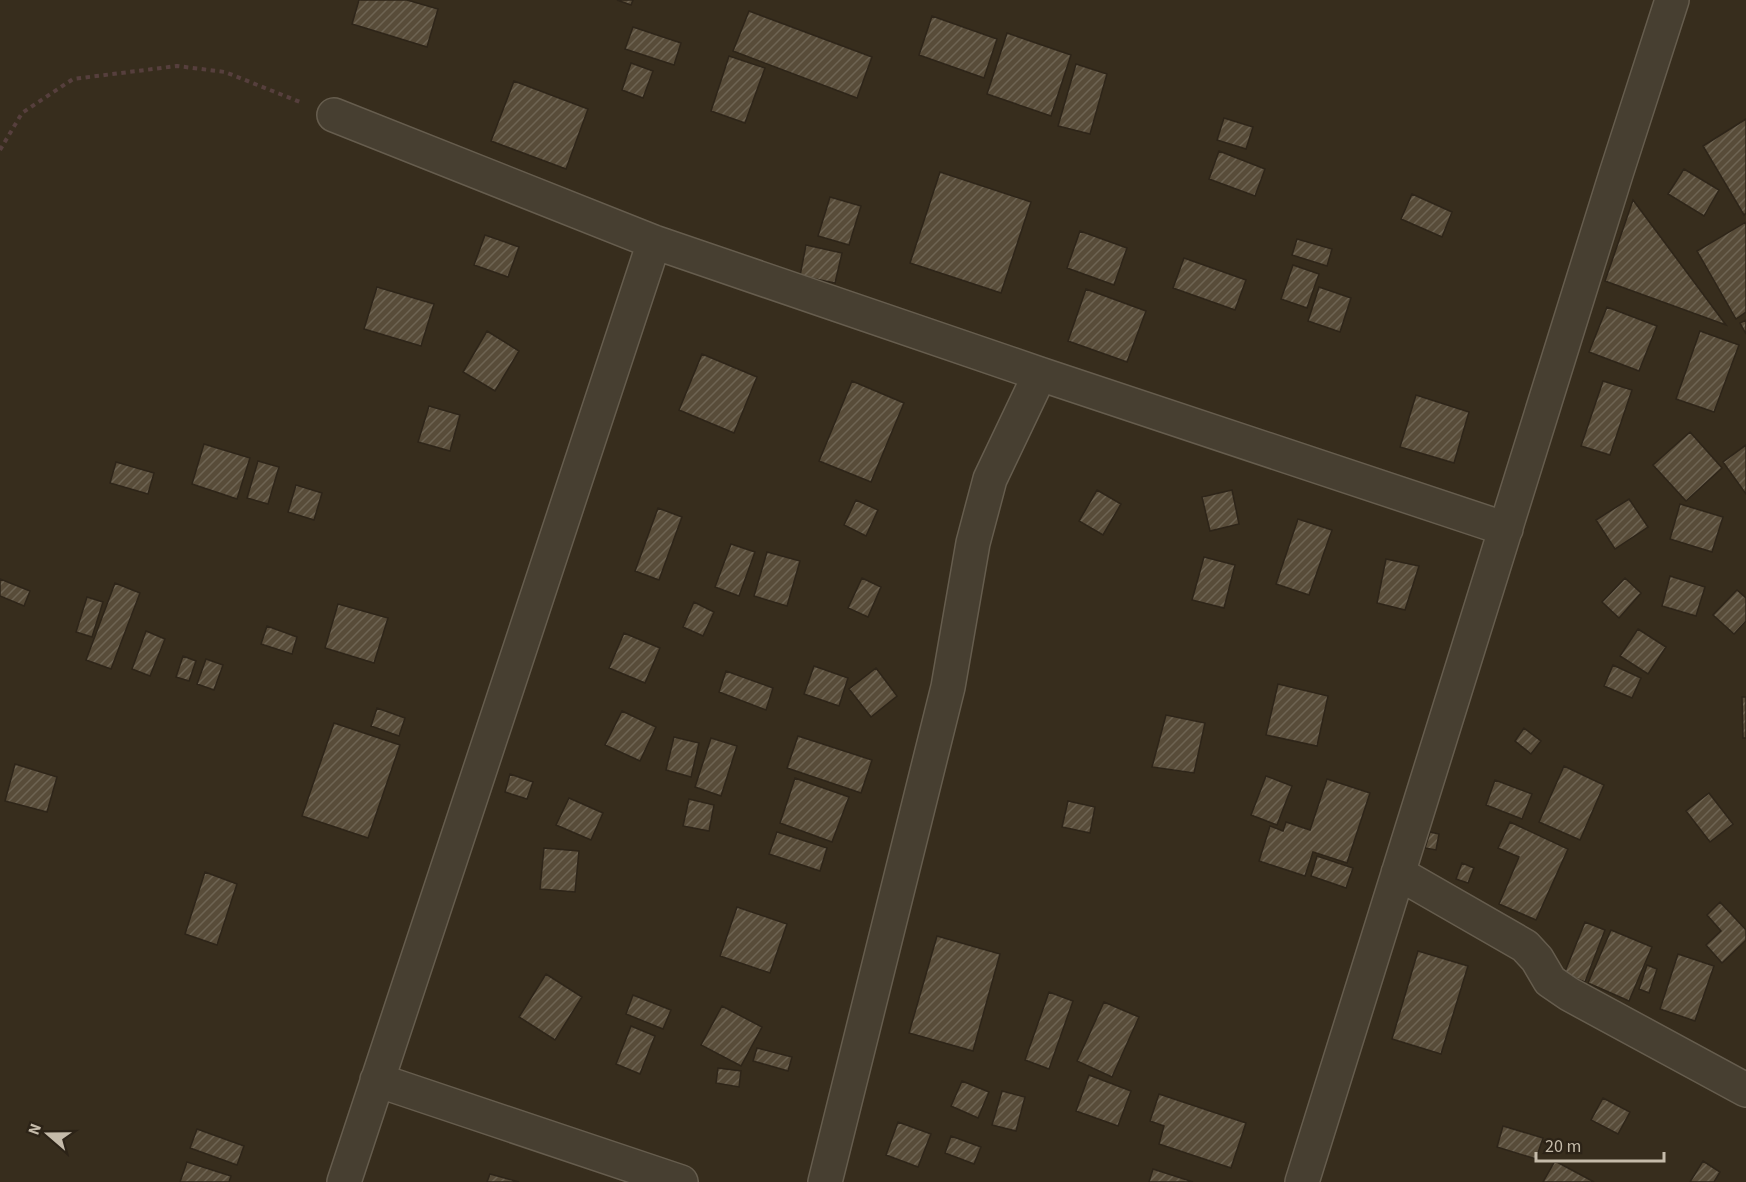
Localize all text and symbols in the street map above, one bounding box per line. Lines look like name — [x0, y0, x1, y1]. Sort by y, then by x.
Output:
north arrow — [18, 1104, 78, 1164]
text: N — [23, 1120, 47, 1138]
scale bar — [1536, 1125, 1664, 1163]
text: 20 m — [1545, 1134, 1581, 1159]

